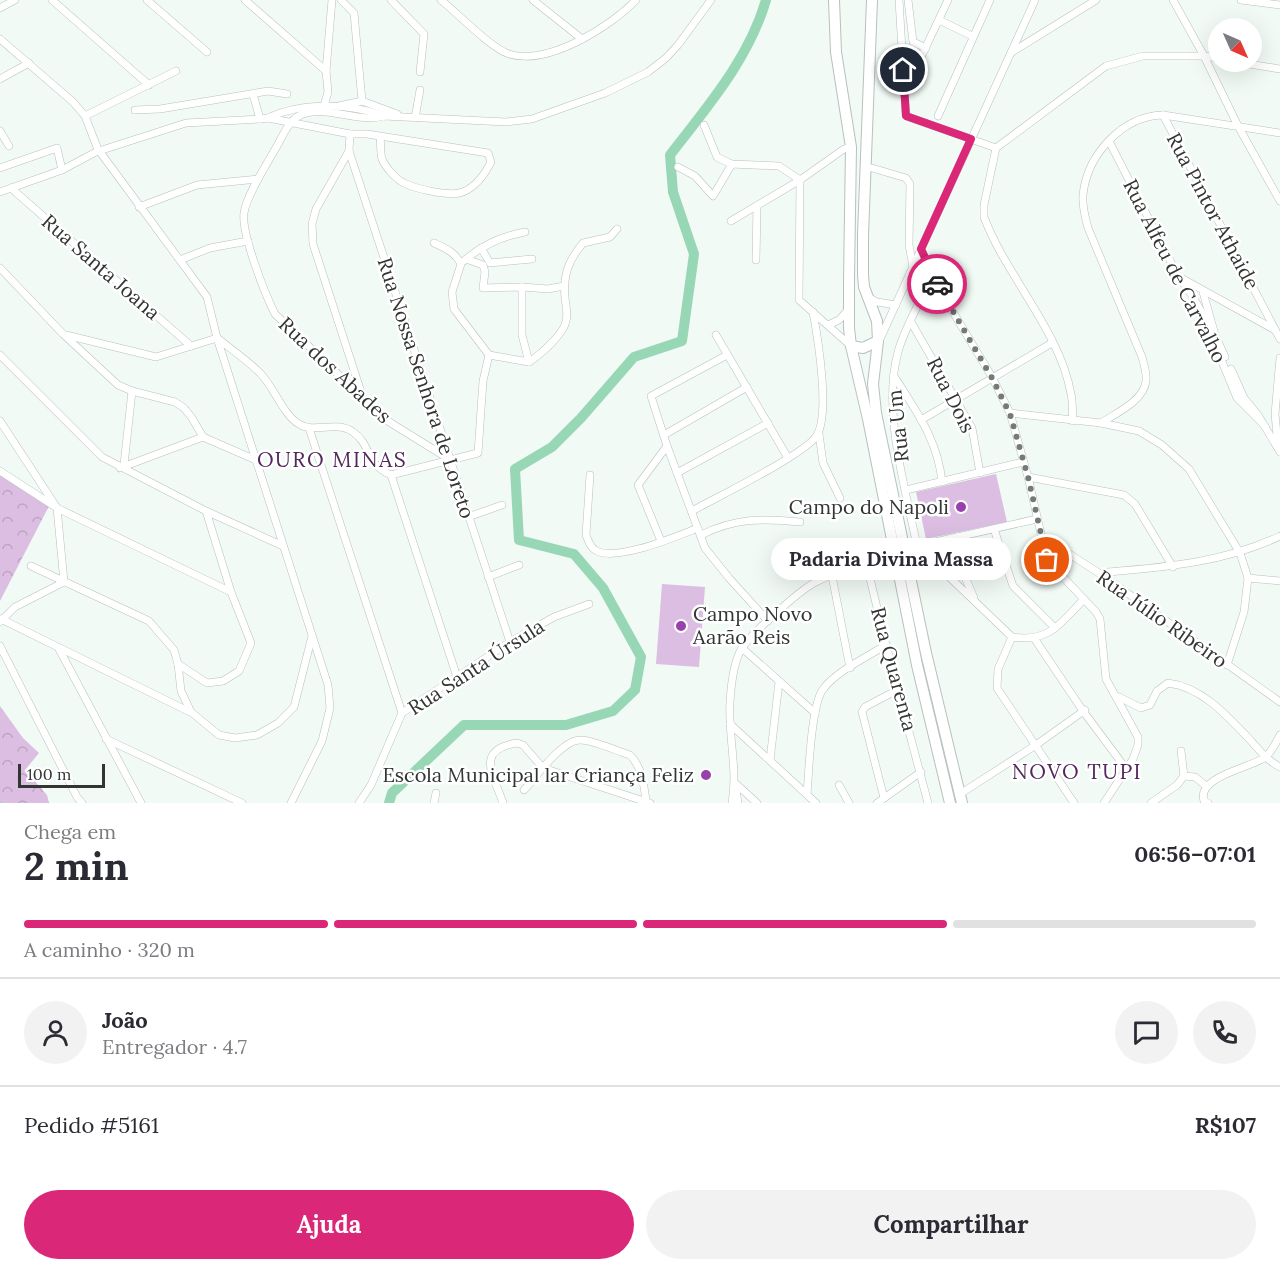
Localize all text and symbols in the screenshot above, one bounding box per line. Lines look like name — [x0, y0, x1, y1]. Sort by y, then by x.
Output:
north arrow — [1208, 18, 1262, 72]
map controls — [1208, 18, 1262, 72]
pin — [877, 44, 928, 95]
icon: home — [886, 53, 919, 86]
street label: Rua Pintor Athaide — [1162, 128, 1265, 294]
street label: Rua Alfeu de Carvalho — [1118, 175, 1233, 367]
street label: Rua Santa Joana — [37, 208, 166, 325]
street label: Rua Nossa Senhora de Loreto — [372, 254, 481, 522]
courier — [907, 254, 967, 314]
icon: car — [921, 268, 954, 301]
street label: Rua dos Abades — [274, 311, 397, 428]
street label: Rua Dois — [922, 353, 981, 437]
street label: Rua Um — [881, 388, 914, 464]
district label: OURO MINAS — [257, 446, 407, 473]
place label: Campo do Napoli — [789, 494, 949, 519]
marker: Campo do Napoli — [954, 500, 968, 514]
pin — [1021, 534, 1072, 585]
callout: Padaria Divina Massa — [771, 539, 1011, 581]
icon: bag — [1030, 543, 1063, 576]
text: Padaria Divina Massa — [789, 546, 993, 571]
street label: Rua Júlio Ribeiro — [1092, 564, 1233, 673]
place label: Campo Novo Aarão Reis — [692, 601, 812, 649]
street label: Rua Quarenta — [866, 604, 923, 734]
street label: Rua Santa Úrsula — [403, 613, 549, 720]
marker: Campo Novo Aarão Reis — [674, 619, 688, 633]
district label: NOVO TUPI — [1012, 758, 1142, 785]
scale bar — [18, 761, 105, 788]
place label: Escola Municipal lar Criança Feliz — [382, 762, 694, 787]
text: 100 m — [27, 764, 71, 784]
marker: Escola Municipal lar Criança Feliz — [699, 768, 713, 782]
text: Chega em — [24, 819, 116, 844]
text: 06:56–07:01 — [1134, 840, 1256, 868]
text: 2 min — [24, 841, 129, 891]
text: A caminho · 320 m — [24, 937, 195, 962]
button: person — [24, 1001, 87, 1064]
button: chat — [1115, 1001, 1178, 1064]
button: phone — [1193, 1001, 1256, 1064]
text: João — [102, 1006, 148, 1034]
text: Entregador · 4.7 — [102, 1034, 247, 1059]
text: Pedido #5161 — [24, 1111, 159, 1139]
text: R$107 — [1195, 1111, 1256, 1139]
button: Ajuda — [24, 1190, 634, 1259]
button: Compartilhar — [646, 1190, 1256, 1259]

